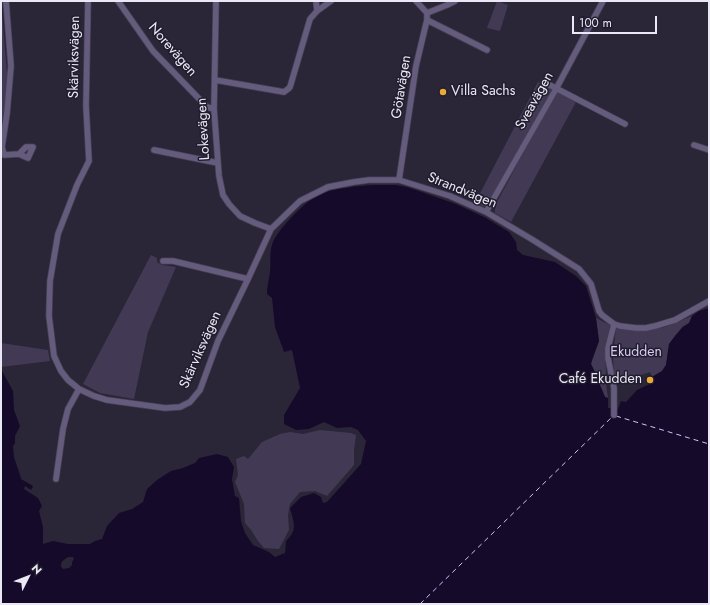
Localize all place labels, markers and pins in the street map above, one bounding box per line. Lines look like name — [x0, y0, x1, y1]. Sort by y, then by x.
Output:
place label: Villa Sachs — [451, 84, 515, 100]
marker: Villa Sachs — [438, 87, 448, 97]
place label: Café Ekudden — [559, 372, 642, 388]
marker: Café Ekudden — [645, 375, 655, 385]

